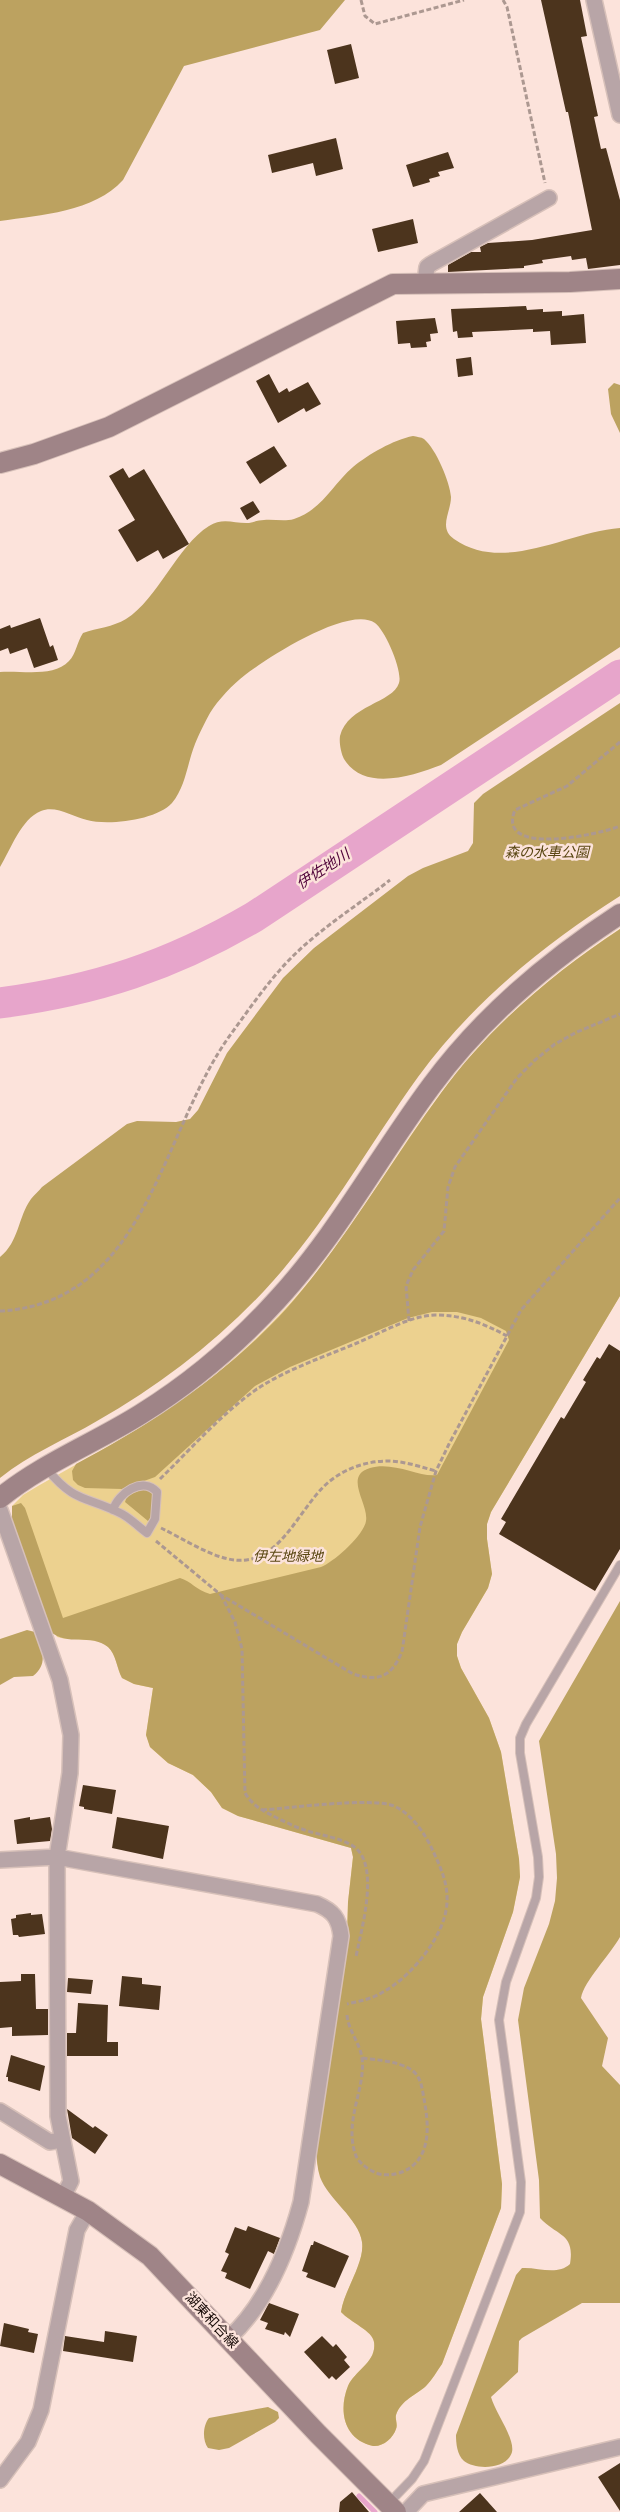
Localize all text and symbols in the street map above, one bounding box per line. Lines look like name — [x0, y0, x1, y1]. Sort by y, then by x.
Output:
water label: 伊佐地川 — [292, 843, 355, 893]
park label: 森の水車公園 — [505, 843, 591, 861]
park label: 伊左地緑地 — [253, 1547, 325, 1565]
street label: 湖東和合線 — [182, 2288, 242, 2352]

